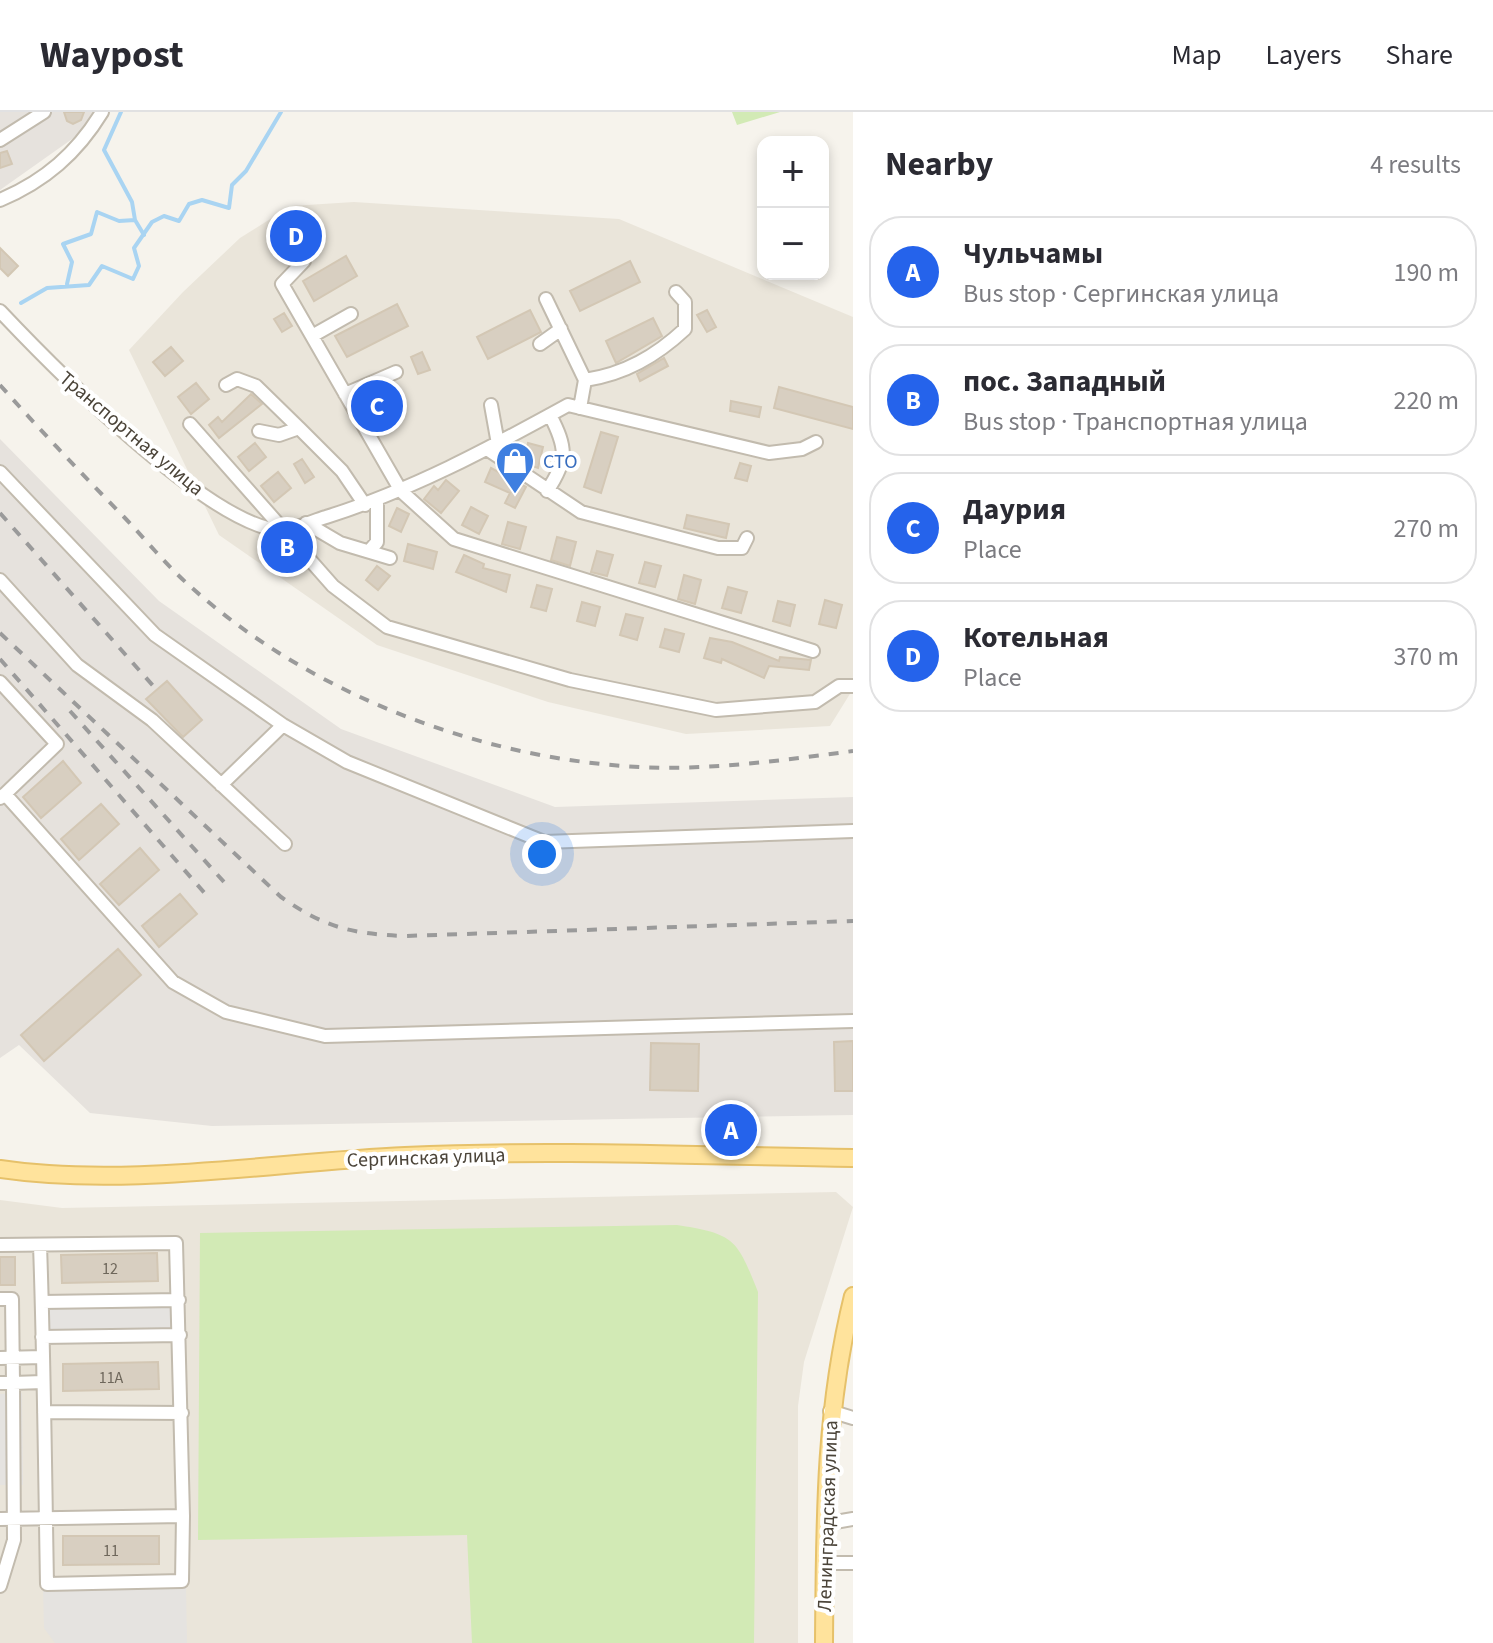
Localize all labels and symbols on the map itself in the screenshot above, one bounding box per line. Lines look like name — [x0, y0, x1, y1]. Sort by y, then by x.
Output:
pin: D — [270, 206, 322, 266]
street label: Транспортная улица — [53, 365, 210, 503]
pin: C — [351, 376, 403, 436]
shop icon: СТО — [494, 440, 536, 495]
place label: СТО — [543, 448, 578, 476]
pin: B — [261, 517, 313, 577]
your location — [522, 834, 562, 874]
pin: A — [705, 1100, 757, 1160]
street label: Сергинская улица — [346, 1141, 506, 1175]
house number: 12 — [102, 1258, 118, 1280]
house number: 11А — [99, 1367, 124, 1389]
street label: Ленинградская улица — [811, 1420, 845, 1612]
house number: 11 — [103, 1540, 119, 1562]

